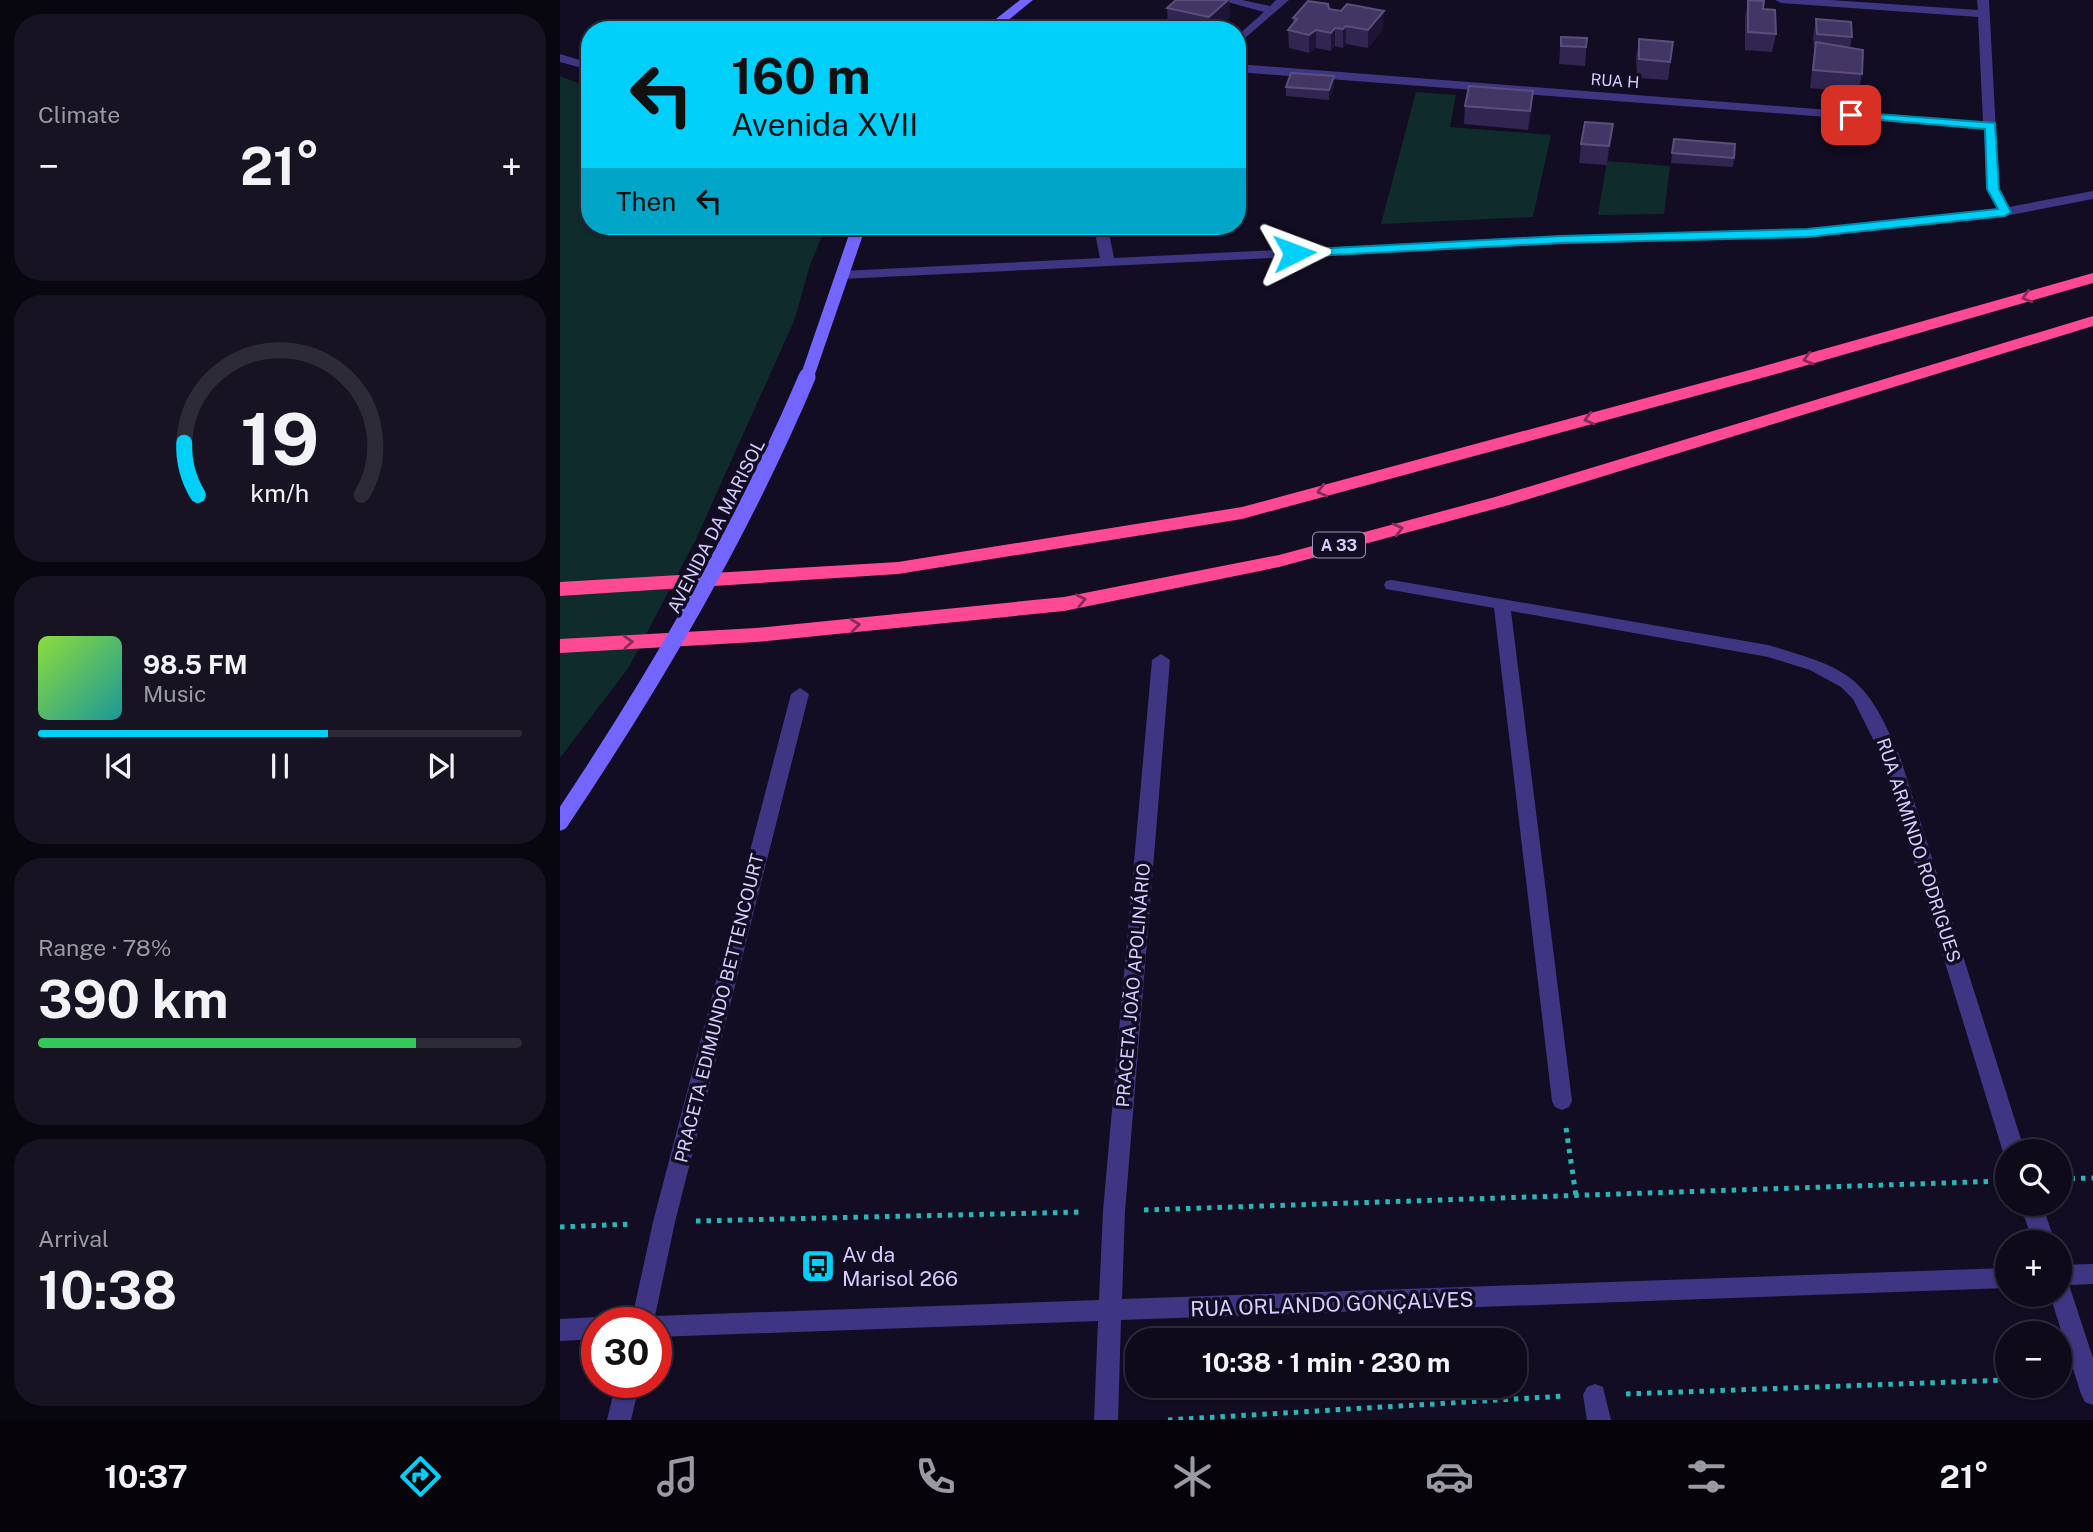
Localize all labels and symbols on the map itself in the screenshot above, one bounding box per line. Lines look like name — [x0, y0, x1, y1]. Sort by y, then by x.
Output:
street label: RUA H — [1590, 70, 1640, 92]
pin — [1821, 85, 1881, 145]
position arrow — [1257, 216, 1331, 290]
one-way arrow — [2022, 288, 2034, 303]
one-way arrow — [1803, 350, 1815, 365]
one-way arrow — [1583, 411, 1595, 425]
street label: AVENIDA DA MARISOL — [663, 435, 769, 617]
one-way arrow — [1316, 483, 1328, 497]
one-way arrow — [1392, 523, 1404, 537]
road number: A 33 — [1313, 532, 1365, 558]
one-way arrow — [1075, 593, 1087, 608]
one-way arrow — [850, 618, 861, 633]
one-way arrow — [623, 635, 634, 650]
street label: RUA ARMINDO RODRIGUES — [1873, 735, 1965, 965]
street label: PRACETA EDIMUNDO BETTENCOURT — [670, 851, 768, 1165]
street label: PRACETA JOÃO APOLINÁRIO — [1111, 862, 1154, 1108]
place label: Av da Marisol 266 — [842, 1242, 958, 1291]
bus stop icon: Av da Marisol 266 — [799, 1247, 837, 1285]
street label: RUA ORLANDO GONÇALVES — [1190, 1287, 1474, 1321]
speed limit sign: 30 — [581, 1307, 672, 1398]

